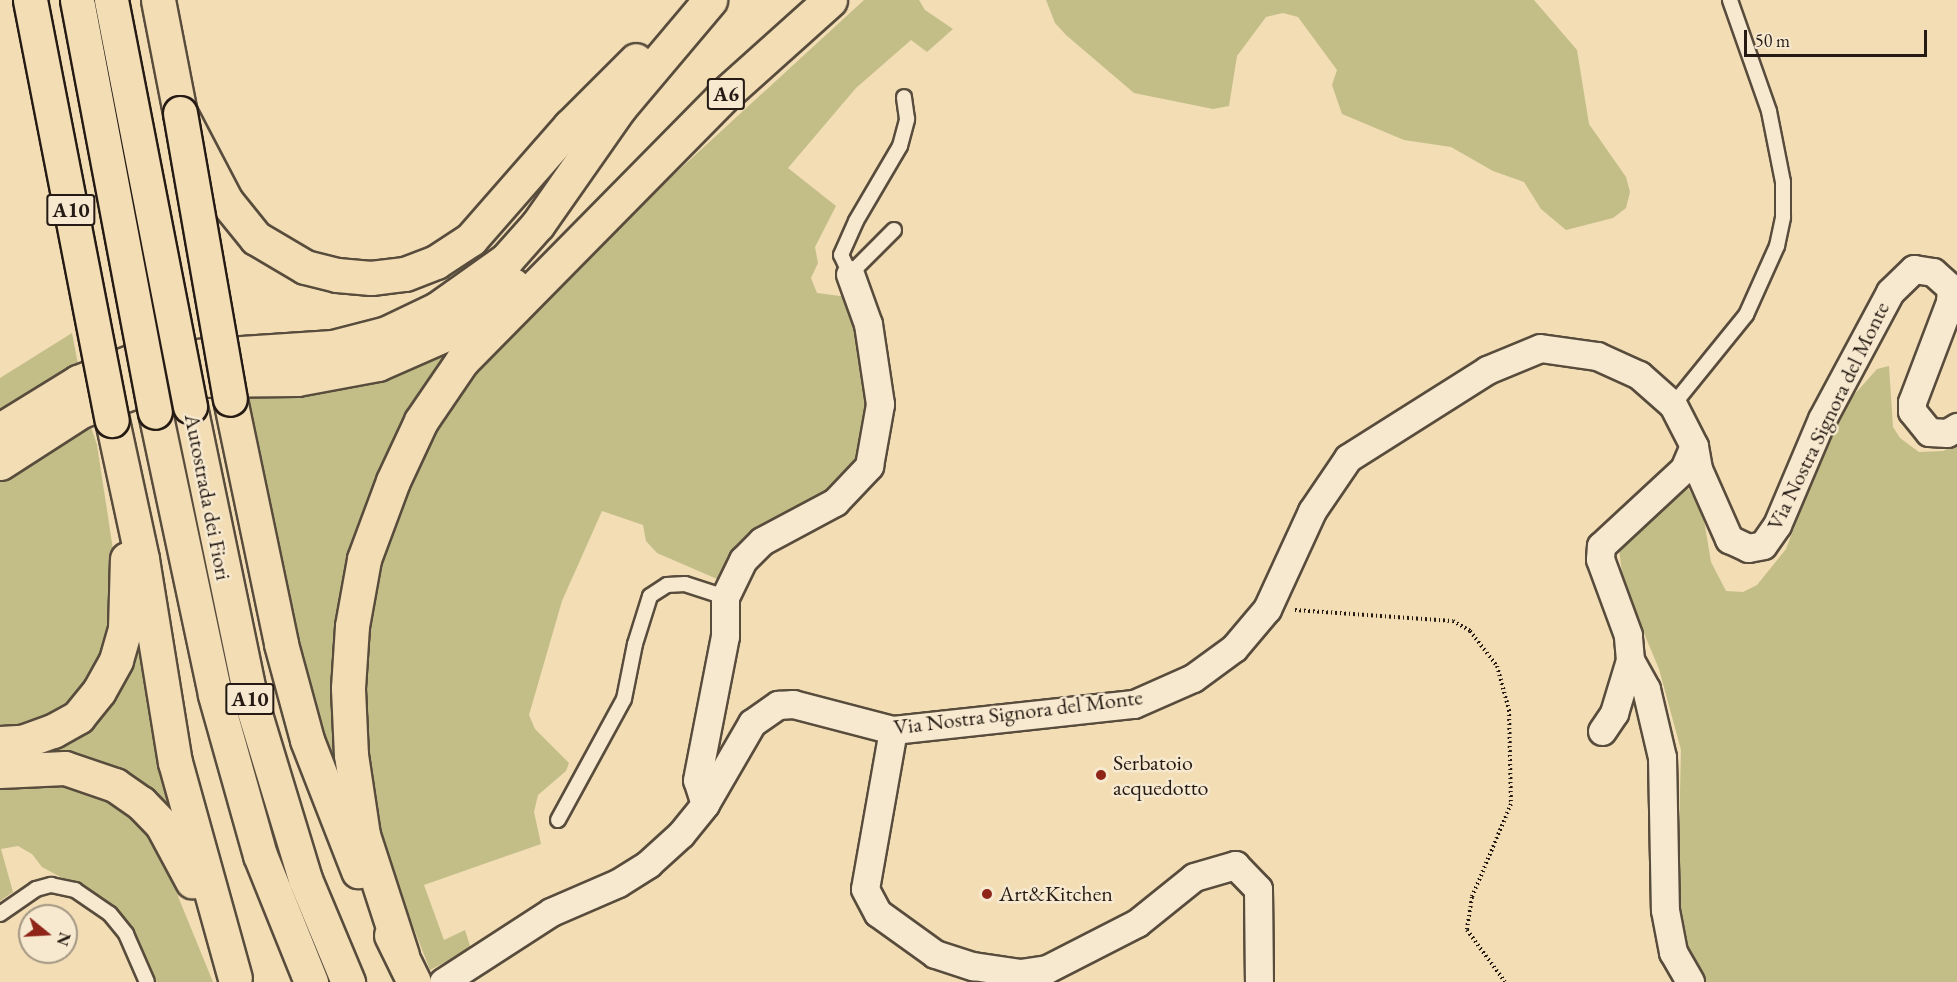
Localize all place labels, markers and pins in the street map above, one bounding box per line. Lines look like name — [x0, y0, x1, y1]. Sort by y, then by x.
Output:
place label: Serbatoio acquedotto — [1113, 749, 1208, 800]
marker: Serbatoio acquedotto — [1094, 768, 1108, 782]
place label: Art&Kitchen — [999, 881, 1113, 907]
marker: Art&Kitchen — [980, 887, 994, 901]

